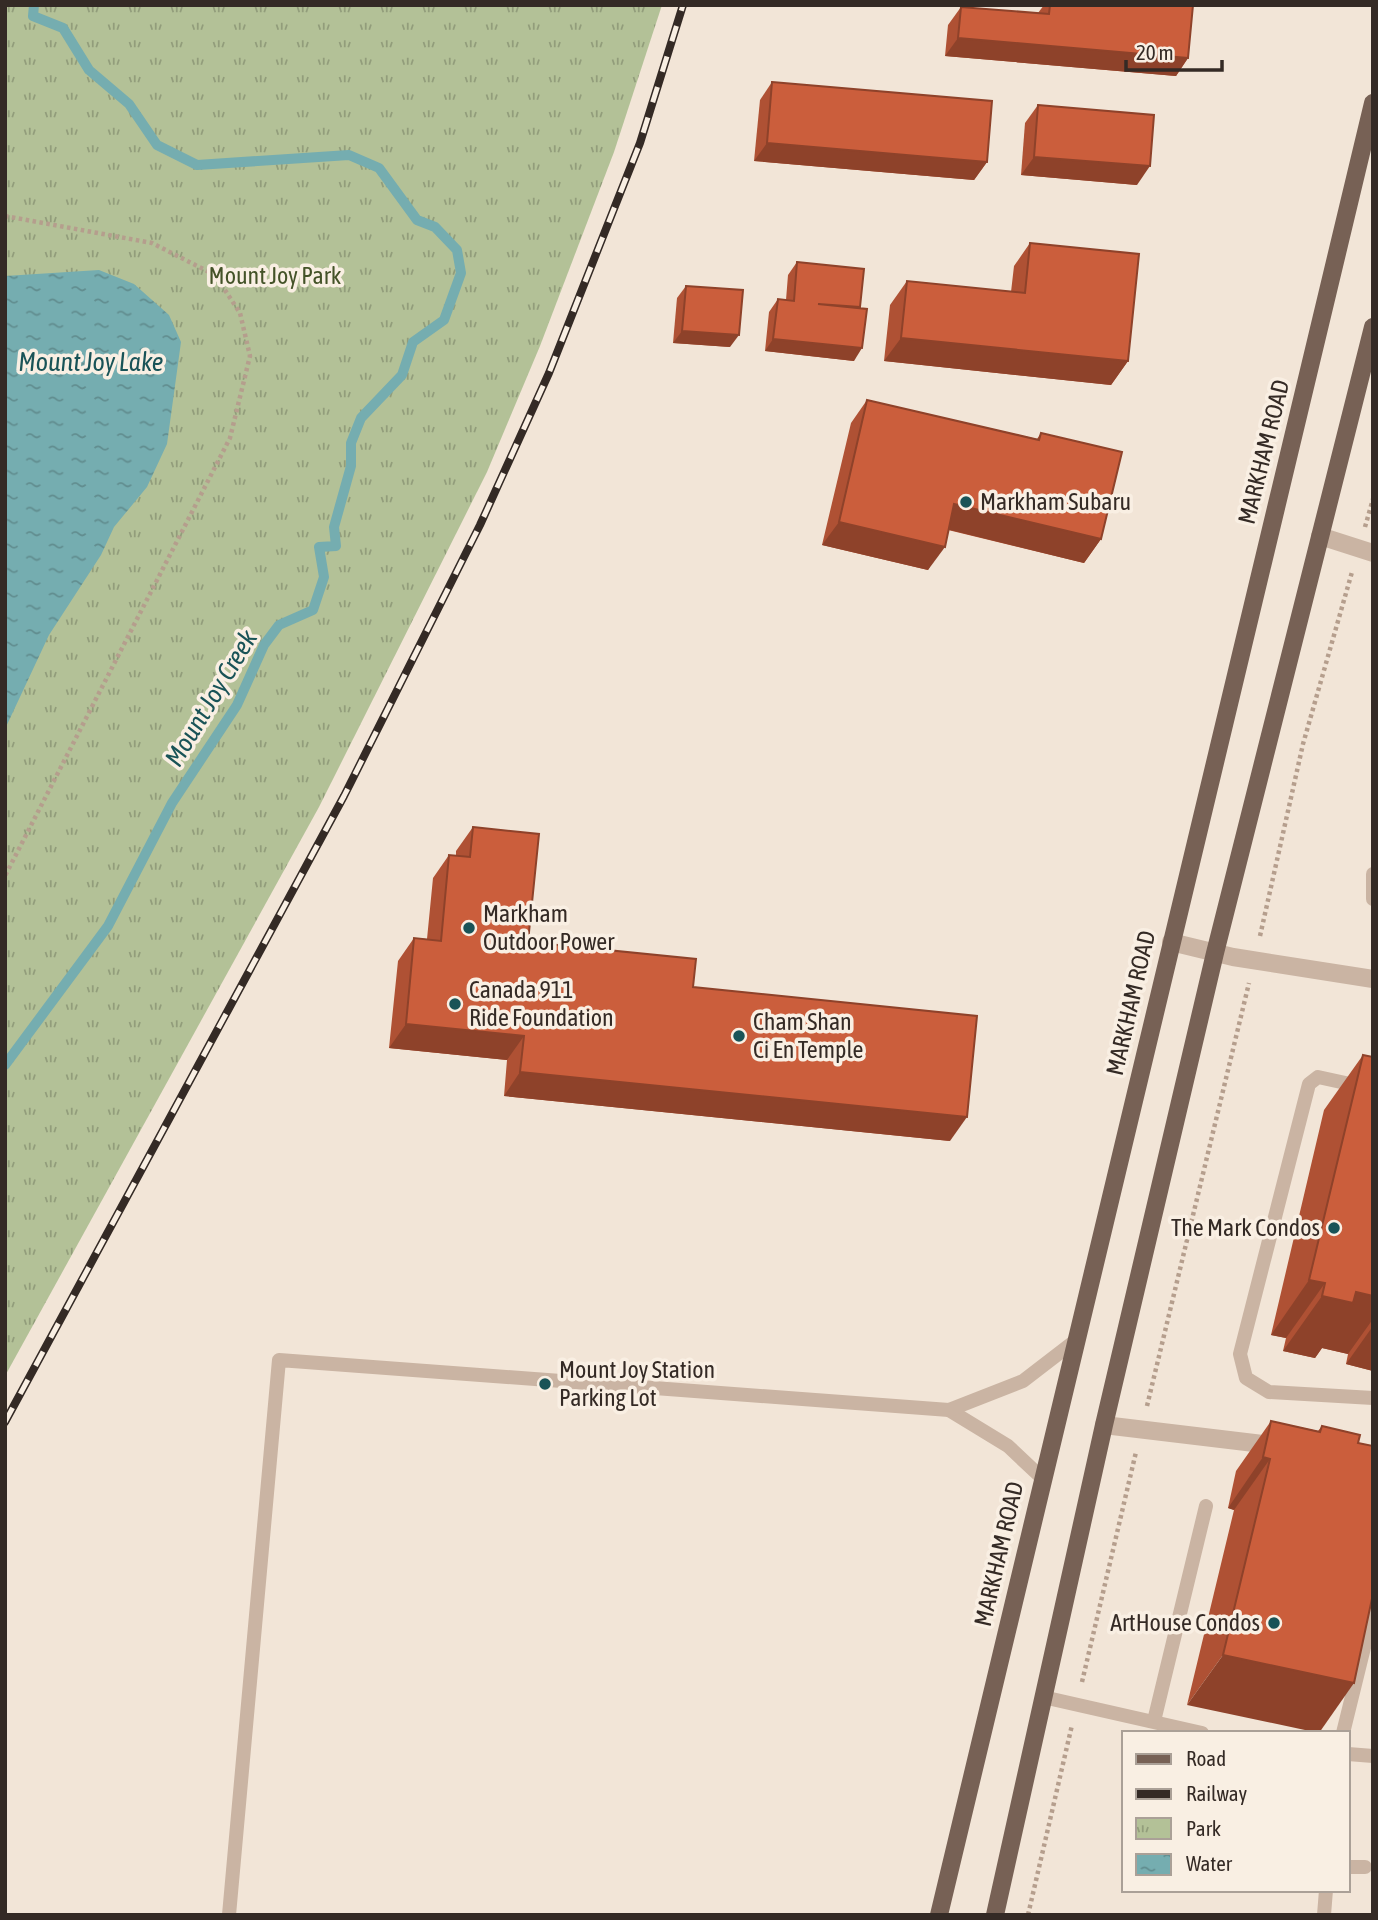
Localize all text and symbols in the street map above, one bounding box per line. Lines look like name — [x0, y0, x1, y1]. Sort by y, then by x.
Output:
scale bar — [1126, 28, 1222, 72]
text: 20 m — [1136, 40, 1174, 64]
park label: Mount Joy Park — [209, 262, 342, 289]
water label: Mount Joy Lake — [18, 347, 164, 377]
street label: MARKHAM ROAD — [1233, 377, 1294, 527]
place label: Markham Subaru — [980, 488, 1131, 515]
marker: Markham Subaru — [958, 494, 974, 510]
water label: Mount Joy Creek — [159, 624, 264, 772]
place label: Markham Outdoor Power — [483, 900, 615, 955]
marker: Markham Outdoor Power — [461, 920, 477, 936]
street label: MARKHAM ROAD — [1101, 928, 1160, 1078]
place label: Canada 911 Ride Foundation — [469, 976, 614, 1031]
marker: Canada 911 Ride Foundation — [447, 996, 463, 1012]
place label: Cham Shan Ci En Temple — [753, 1008, 863, 1063]
marker: Cham Shan Ci En Temple — [731, 1028, 747, 1044]
place label: The Mark Condos — [1171, 1214, 1320, 1241]
marker: The Mark Condos — [1326, 1220, 1342, 1236]
place label: Mount Joy Station Parking Lot — [559, 1356, 715, 1411]
marker: Mount Joy Station Parking Lot — [537, 1376, 553, 1392]
street label: MARKHAM ROAD — [969, 1479, 1028, 1629]
place label: ArtHouse Condos — [1110, 1609, 1260, 1636]
marker: ArtHouse Condos — [1266, 1615, 1282, 1631]
legend — [1122, 1731, 1350, 1892]
text: Road — [1186, 1746, 1226, 1770]
text: Railway — [1186, 1781, 1248, 1805]
text: Park — [1186, 1816, 1221, 1840]
text: Water — [1186, 1851, 1233, 1875]

